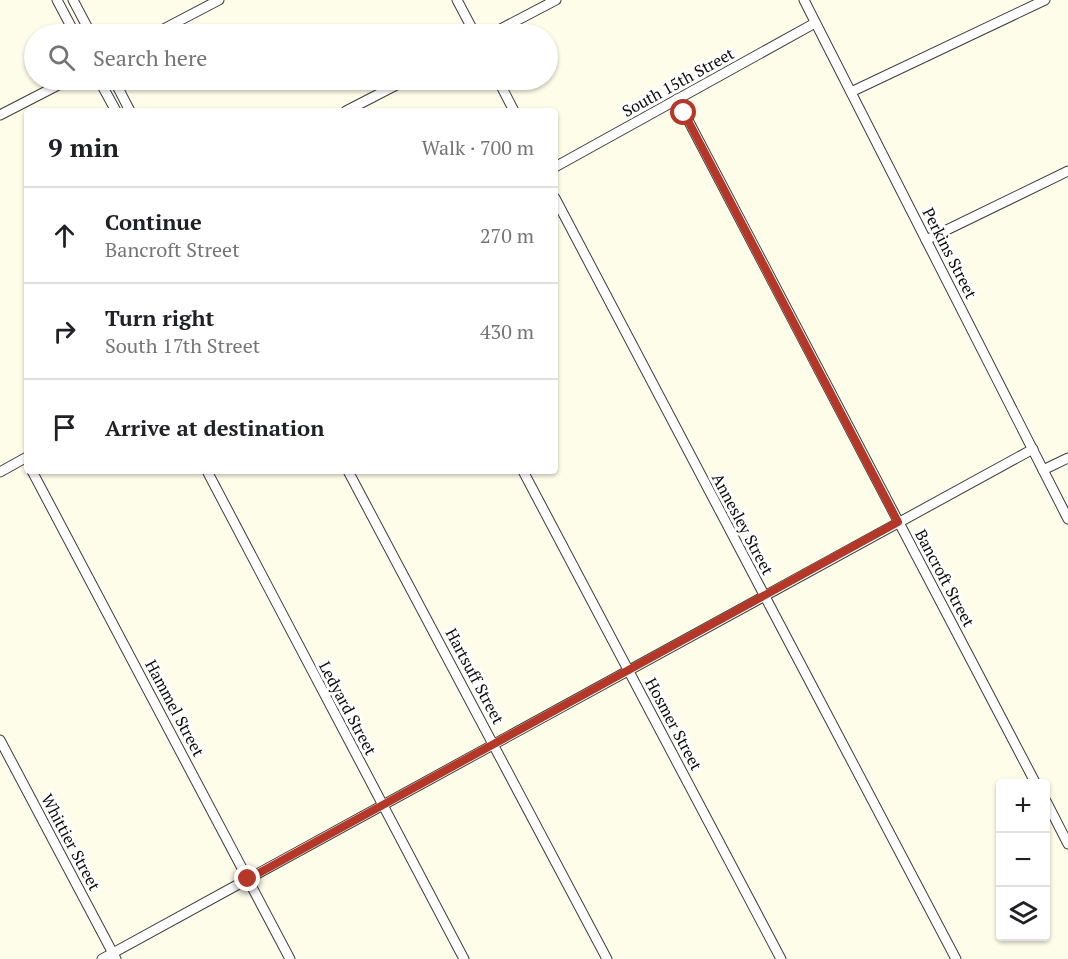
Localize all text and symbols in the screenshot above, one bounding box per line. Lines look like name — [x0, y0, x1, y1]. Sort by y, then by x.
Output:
search box — [24, 24, 558, 90]
icon: search — [45, 41, 78, 74]
street label: South 15th Street — [618, 42, 738, 122]
text: Search here — [93, 43, 207, 72]
route start — [670, 99, 696, 125]
text: 9 min — [48, 130, 119, 164]
text: Walk · 700 m — [422, 134, 534, 161]
street label: Perkins Street — [918, 204, 982, 302]
text: Continue — [105, 207, 202, 236]
icon: ahead — [48, 219, 81, 252]
text: 270 m — [480, 222, 534, 249]
text: Bancroft Street — [105, 236, 240, 263]
text: Turn right — [105, 303, 214, 332]
icon: right — [48, 315, 81, 348]
text: 430 m — [480, 318, 534, 345]
text: South 17th Street — [105, 332, 260, 359]
icon: arrive — [48, 411, 81, 444]
text: Arrive at destination — [105, 413, 324, 442]
street label: Annesley Street — [707, 469, 779, 579]
street label: Bancroft Street — [910, 525, 980, 631]
street label: Hartsuff Street — [441, 624, 509, 728]
street label: Hammel Street — [140, 656, 210, 760]
street label: Ledyard Street — [314, 657, 382, 759]
street label: Hosmer Street — [640, 674, 708, 774]
map controls — [996, 779, 1050, 941]
button: + — [996, 779, 1050, 833]
street label: Whittier Street — [36, 790, 106, 894]
button: − — [996, 833, 1050, 887]
route end — [234, 865, 260, 891]
button: layers — [996, 887, 1050, 941]

